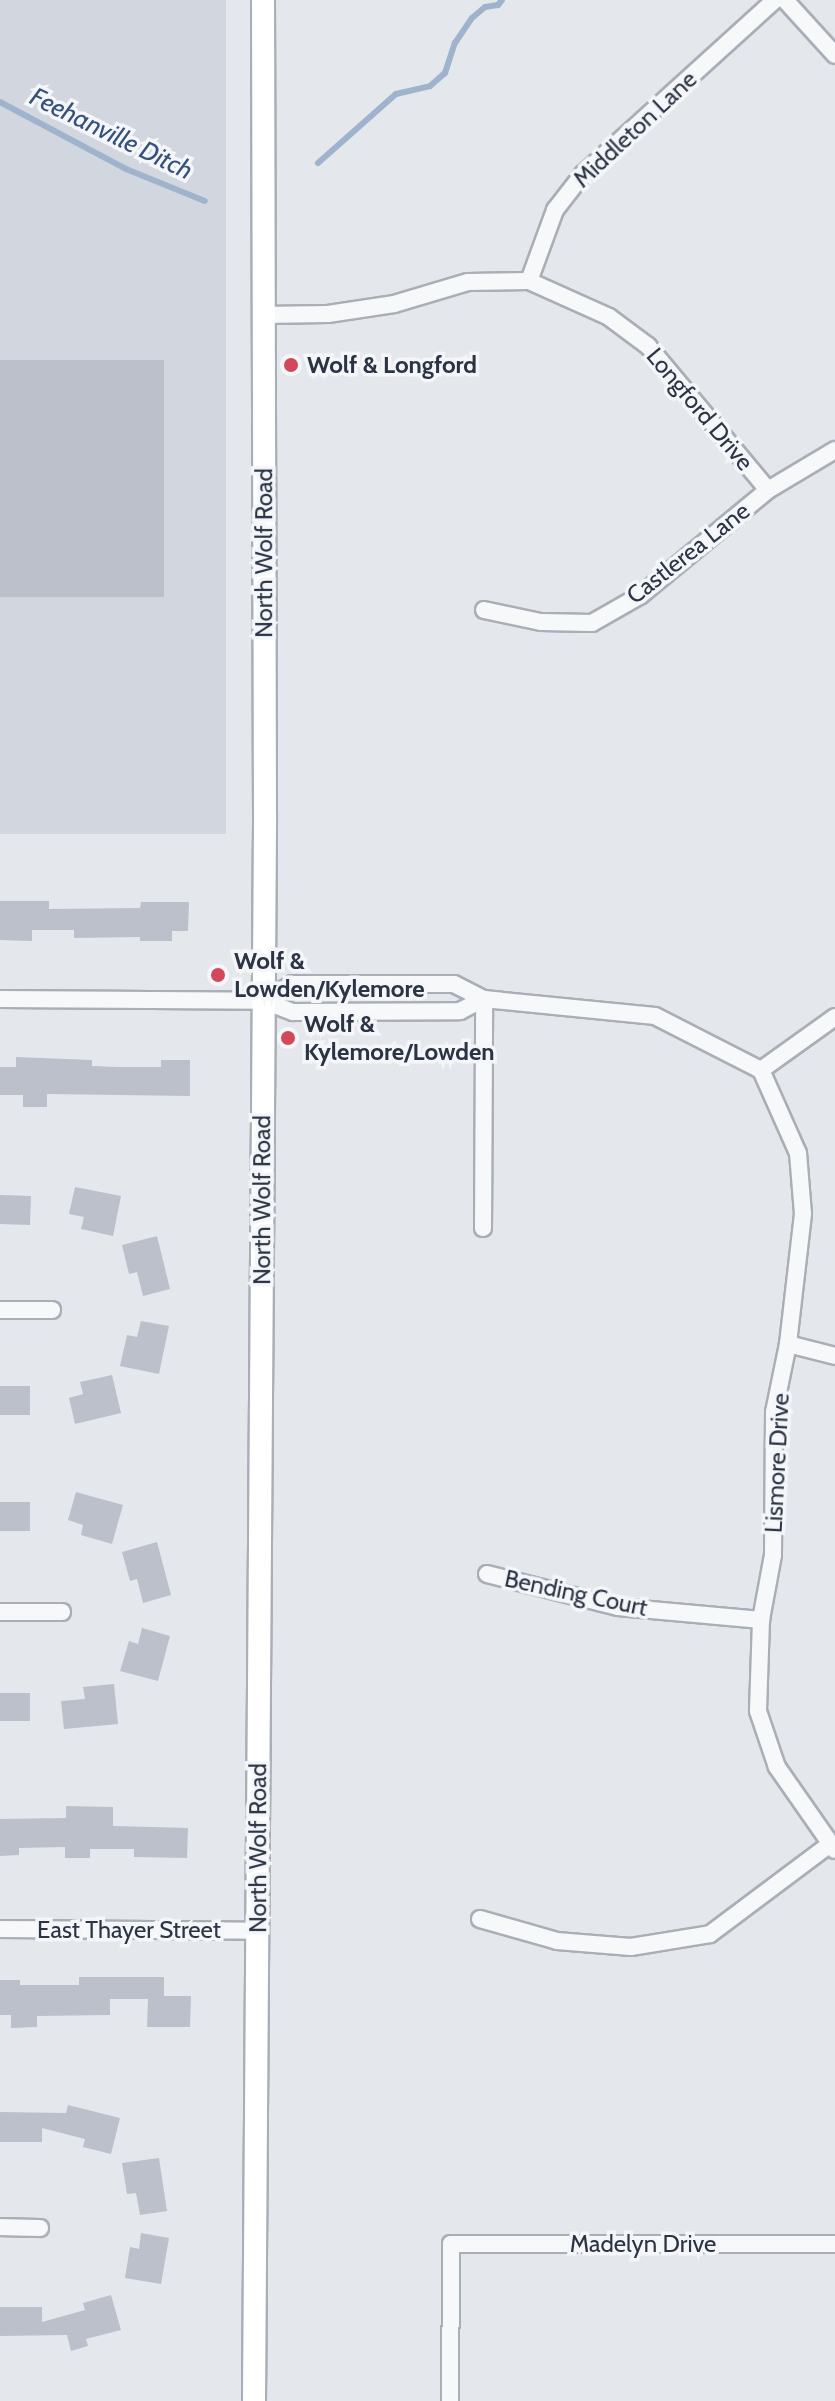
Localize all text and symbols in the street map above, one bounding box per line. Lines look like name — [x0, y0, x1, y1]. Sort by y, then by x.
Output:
street label: Middleton Lane — [567, 65, 703, 193]
water label: Feehanville Ditch — [25, 81, 197, 187]
street label: Longford Drive — [640, 342, 760, 476]
place label: Wolf & Longford — [307, 351, 477, 379]
marker: Wolf & Longford — [282, 356, 300, 374]
street label: North Wolf Road — [250, 468, 278, 638]
street label: Castlerea Lane — [621, 496, 755, 610]
place label: Wolf & Lowden/Kylemore — [234, 947, 425, 1003]
marker: Wolf & Lowden/Kylemore — [209, 966, 227, 984]
place label: Wolf & Kylemore/Lowden — [304, 1010, 495, 1066]
marker: Wolf & Kylemore/Lowden — [279, 1029, 297, 1047]
street label: North Wolf Road — [248, 1115, 276, 1285]
street label: Lismore Drive — [759, 1392, 795, 1534]
street label: Bending Court — [502, 1564, 650, 1622]
street label: North Wolf Road — [244, 1763, 272, 1933]
street label: East Thayer Street — [37, 1916, 221, 1944]
street label: Madelyn Drive — [570, 2230, 716, 2258]

